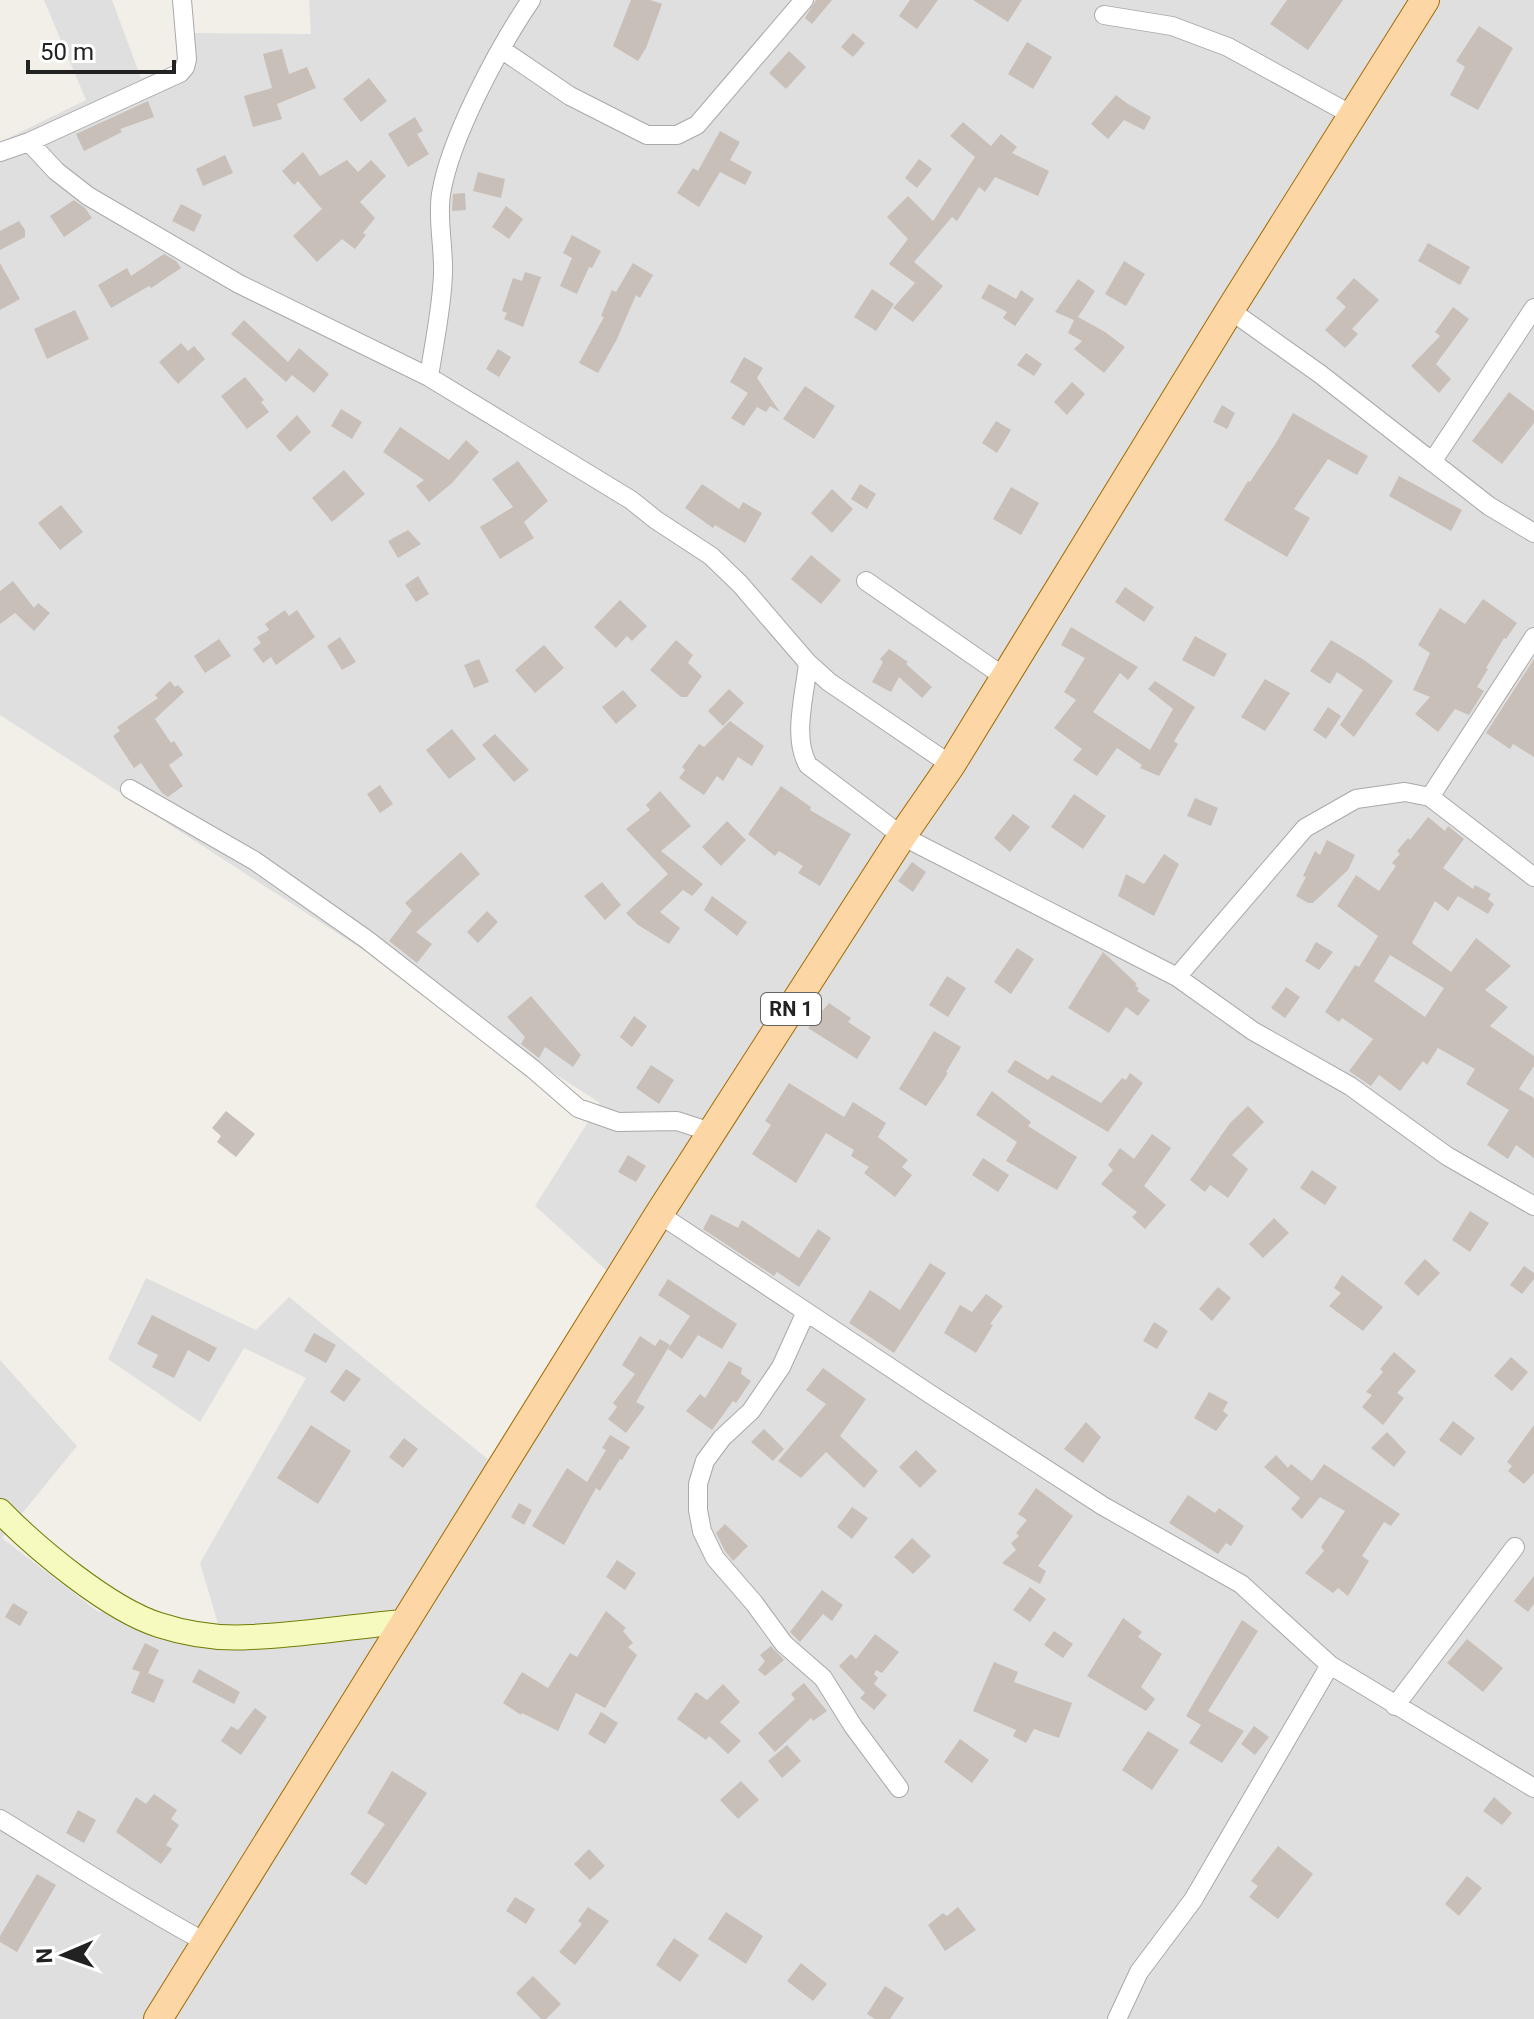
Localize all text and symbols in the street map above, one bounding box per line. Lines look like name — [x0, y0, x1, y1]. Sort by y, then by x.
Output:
scale bar — [28, 24, 174, 74]
text: 50 m — [40, 38, 94, 66]
road number: RN 1 — [761, 993, 821, 1025]
north arrow — [24, 1915, 104, 1995]
text: N — [32, 1947, 57, 1964]

